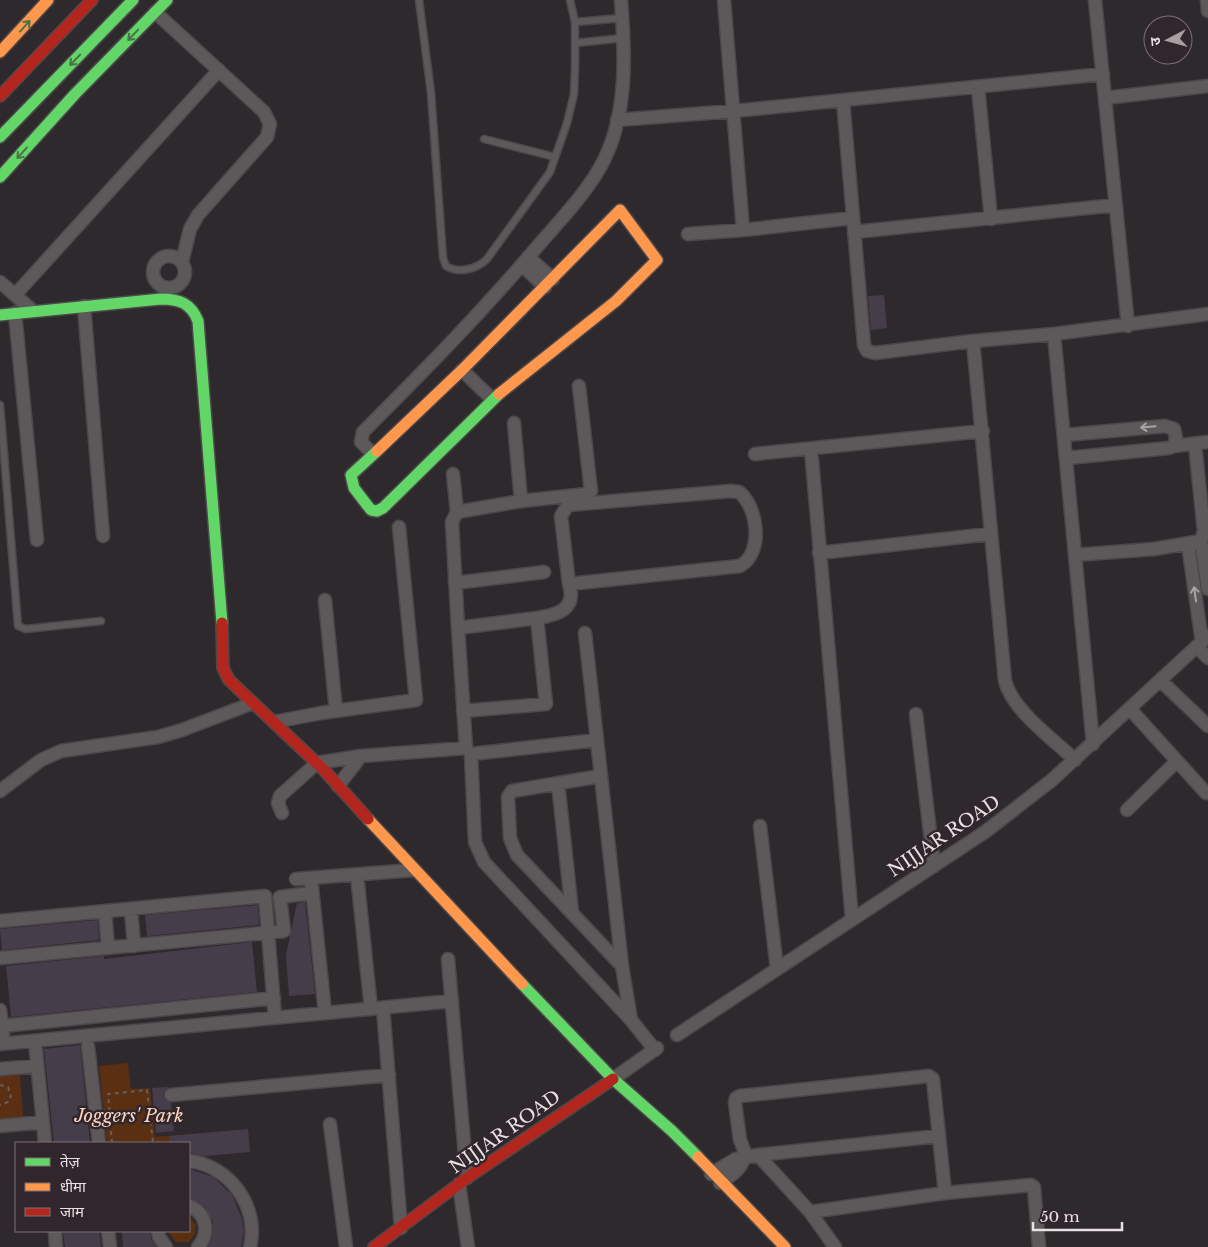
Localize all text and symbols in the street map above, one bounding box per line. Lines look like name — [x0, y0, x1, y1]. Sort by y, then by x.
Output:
north arrow — [1143, 15, 1193, 65]
one-way arrow — [19, 20, 30, 33]
one-way arrow — [127, 29, 139, 41]
text: उ — [1146, 36, 1164, 46]
one-way arrow — [69, 54, 81, 66]
one-way arrow — [16, 146, 27, 159]
one-way arrow — [1140, 423, 1156, 432]
one-way arrow — [1190, 586, 1200, 602]
street label: NIJJAR ROAD — [884, 790, 1004, 882]
street label: NIJJAR ROAD — [445, 1086, 565, 1178]
park label: Joggers' Park — [74, 1105, 183, 1127]
legend — [15, 1142, 190, 1232]
text: तेज़ — [60, 1152, 81, 1171]
text: धीमा — [60, 1177, 87, 1196]
scale bar — [1033, 1200, 1122, 1232]
text: जाम — [60, 1202, 85, 1221]
text: 50 m — [1040, 1207, 1080, 1226]

